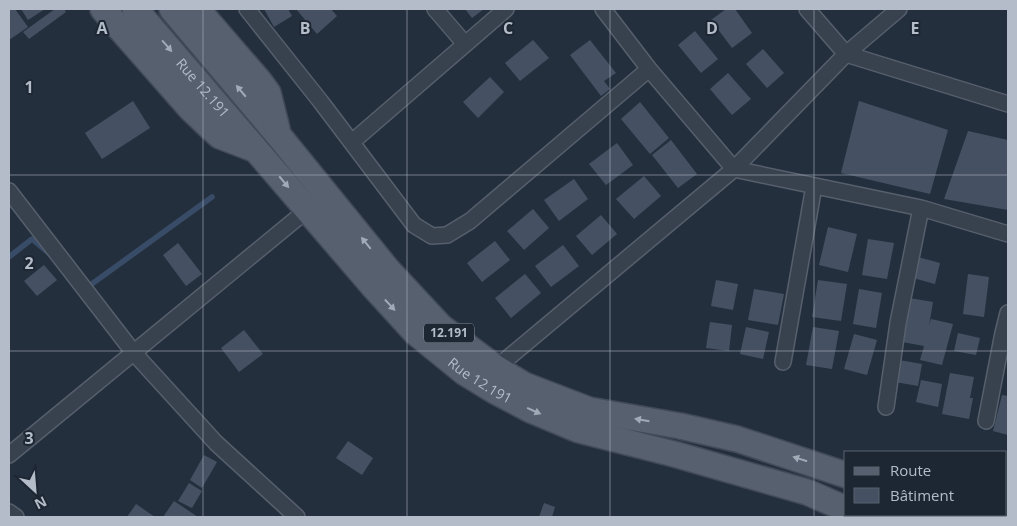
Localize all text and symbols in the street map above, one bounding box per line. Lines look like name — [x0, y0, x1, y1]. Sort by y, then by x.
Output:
text: A — [96, 17, 108, 39]
text: B — [300, 17, 310, 39]
text: C — [503, 17, 513, 39]
text: D — [706, 17, 718, 39]
text: E — [911, 17, 920, 39]
one-way arrow — [161, 39, 172, 52]
street label: Rue 12.191 — [172, 54, 234, 121]
text: 1 — [24, 76, 34, 98]
one-way arrow — [236, 84, 247, 97]
one-way arrow — [278, 176, 289, 188]
one-way arrow — [361, 237, 372, 250]
text: 2 — [24, 252, 34, 274]
one-way arrow — [384, 299, 396, 311]
road number: 12.191 — [424, 323, 474, 342]
street label: Rue 12.191 — [444, 353, 516, 407]
one-way arrow — [527, 407, 541, 415]
one-way arrow — [634, 415, 650, 423]
text: 3 — [24, 427, 34, 449]
legend — [844, 451, 1007, 516]
one-way arrow — [792, 455, 807, 463]
text: Route — [890, 460, 931, 480]
north arrow — [10, 466, 60, 516]
text: Bâtiment — [890, 485, 954, 505]
text: N — [32, 492, 50, 514]

